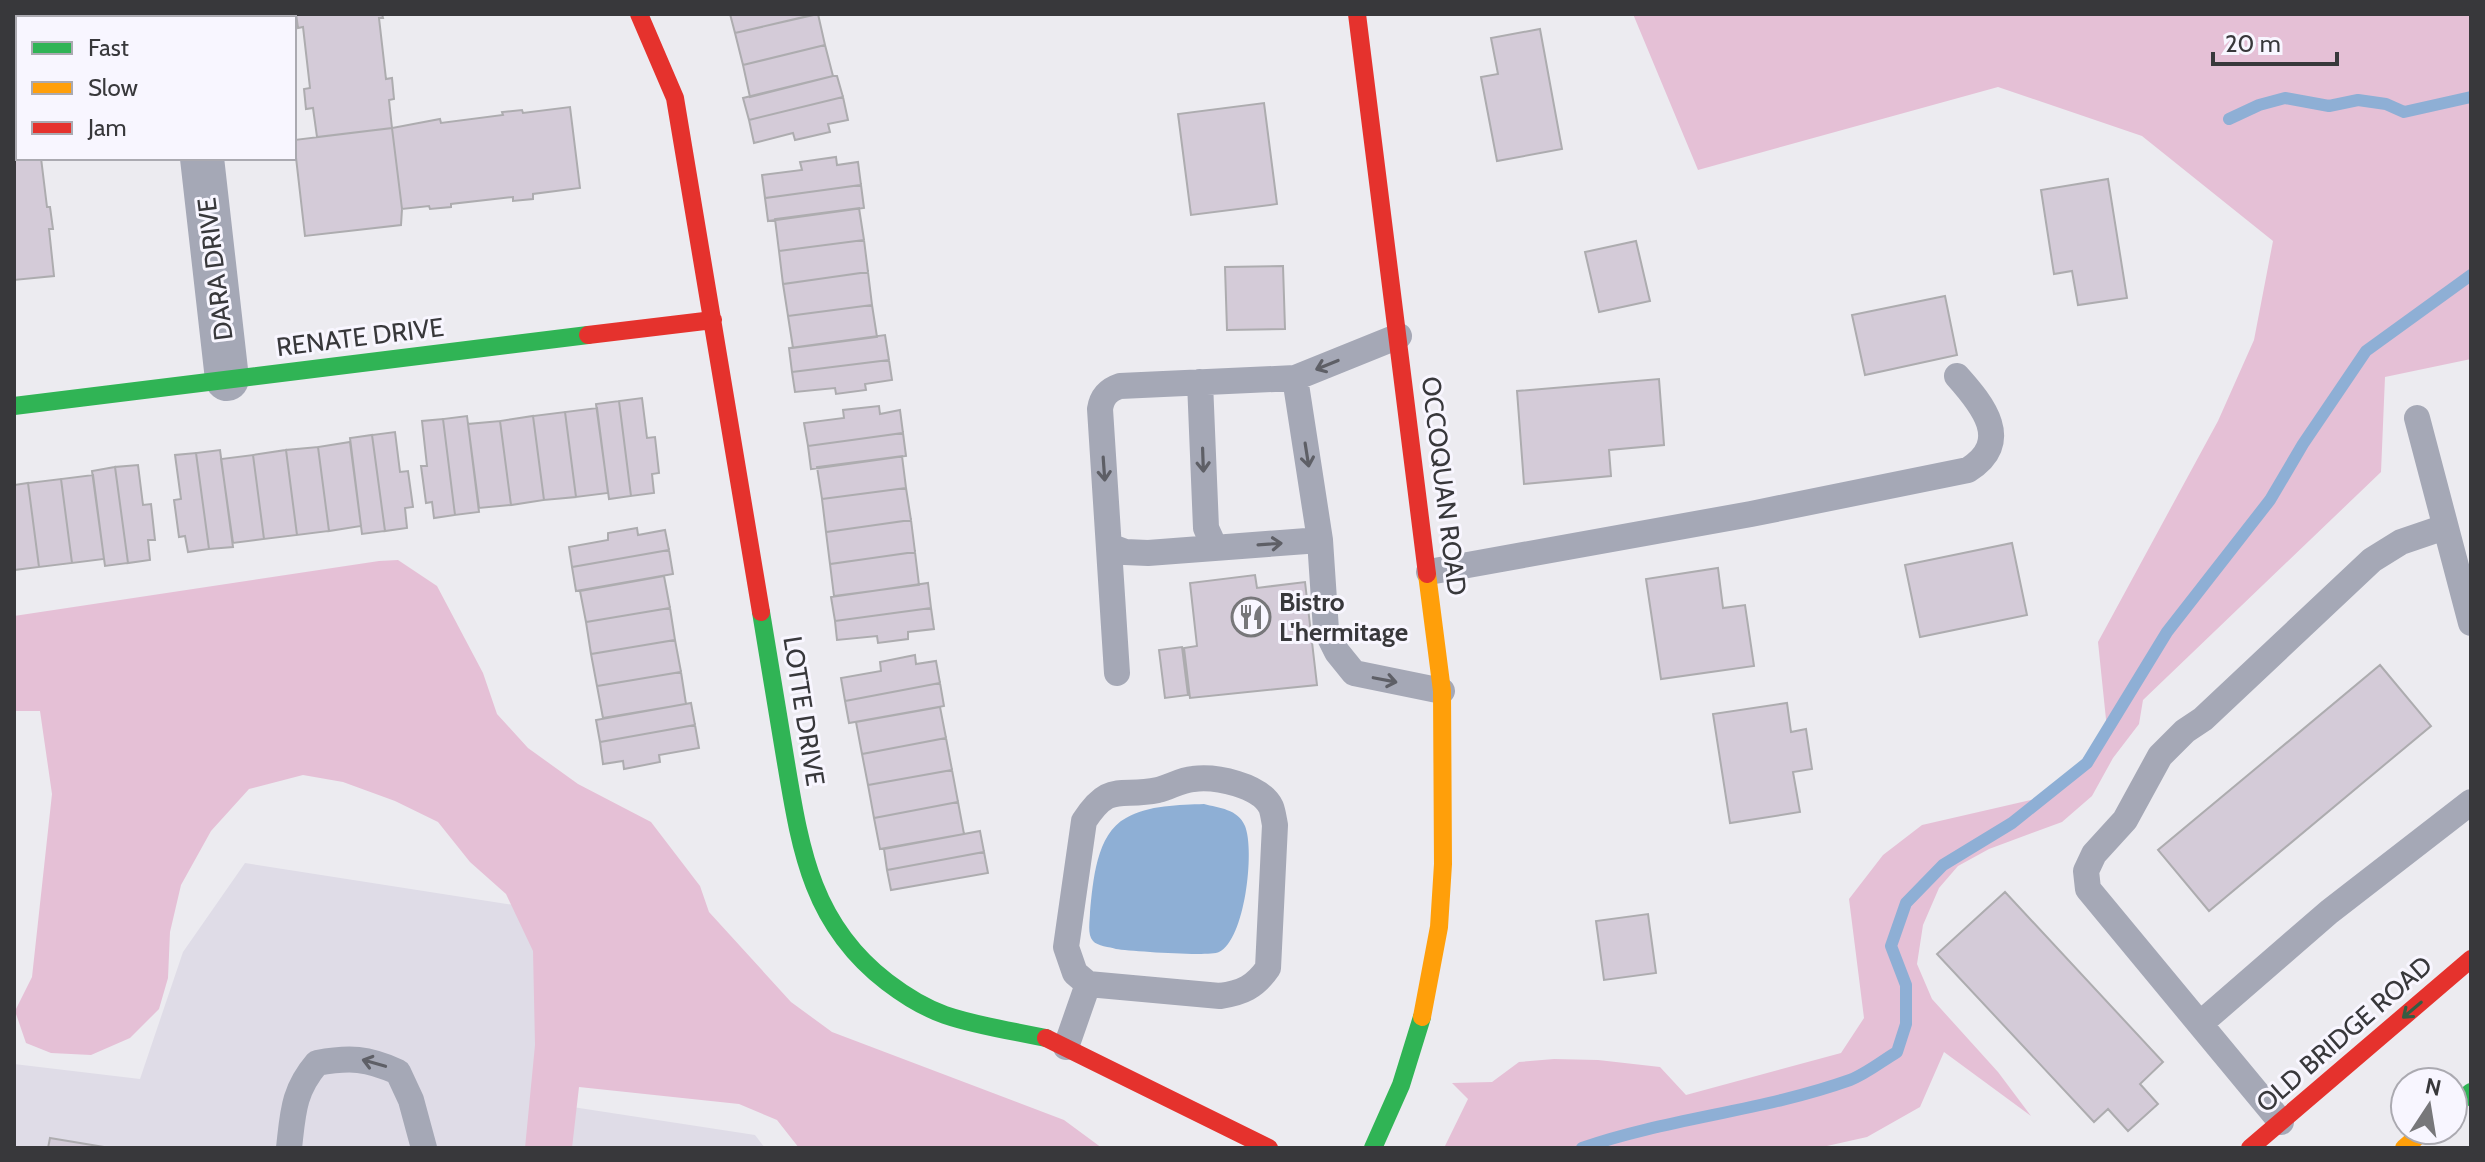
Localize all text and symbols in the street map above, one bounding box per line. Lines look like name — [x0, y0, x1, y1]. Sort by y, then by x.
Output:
legend — [16, 16, 296, 160]
scale bar — [2213, 16, 2337, 66]
text: 20 m — [2225, 29, 2281, 58]
text: Fast — [88, 33, 129, 62]
text: Slow — [88, 73, 138, 102]
text: Jam — [87, 113, 126, 142]
street label: DARA DRIVE — [190, 196, 240, 342]
street label: RENATE DRIVE — [274, 311, 446, 363]
one-way arrow — [1315, 359, 1340, 373]
street label: OCCOQUAN ROAD — [1415, 375, 1473, 597]
one-way arrow — [1300, 442, 1315, 467]
one-way arrow — [1196, 446, 1211, 473]
one-way arrow — [1097, 455, 1112, 482]
one-way arrow — [1256, 536, 1282, 551]
place label: Bistro L'hermitage — [1279, 586, 1408, 648]
restaurant icon: Bistro L'hermitage — [1230, 596, 1272, 638]
street label: LOTTE DRIVE — [776, 634, 832, 788]
one-way arrow — [1372, 673, 1397, 688]
street label: OLD BRIDGE ROAD — [2250, 949, 2438, 1119]
one-way arrow — [2402, 1001, 2422, 1019]
one-way arrow — [362, 1055, 387, 1070]
north arrow — [2389, 1066, 2469, 1146]
text: N — [2423, 1072, 2443, 1102]

